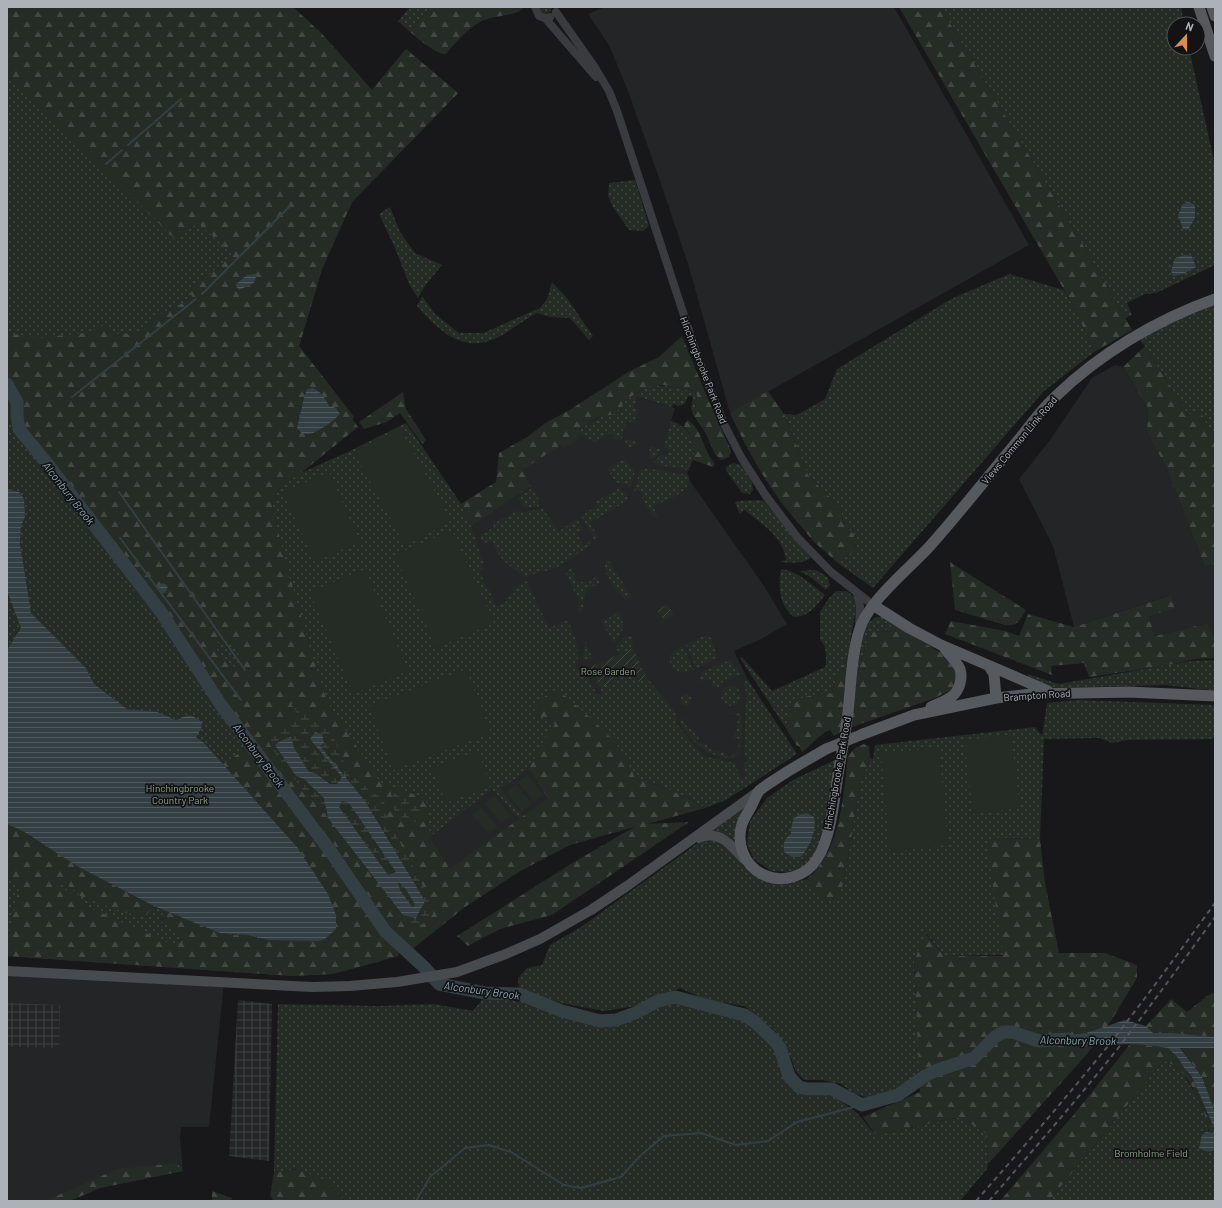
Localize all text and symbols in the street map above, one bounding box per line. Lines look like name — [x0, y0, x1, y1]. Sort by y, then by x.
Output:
north arrow — [1166, 16, 1206, 56]
text: N — [1184, 19, 1196, 34]
street label: Hinchingbrooke Park Road — [678, 315, 730, 425]
street label: Views Common Link Road — [979, 394, 1059, 486]
water label: Alconbury Brook — [40, 459, 98, 528]
park label: Rose Garden — [581, 665, 635, 677]
street label: Brampton Road — [1003, 687, 1071, 703]
street label: Hinchingbrooke Park Road — [821, 716, 853, 830]
water label: Alconbury Brook — [231, 721, 288, 790]
park label: Hinchingbrooke Country Park — [146, 782, 214, 806]
water label: Alconbury Brook — [443, 978, 521, 1002]
water label: Alconbury Brook — [1040, 1033, 1117, 1047]
park label: Bromholme Field — [1114, 1147, 1188, 1159]

